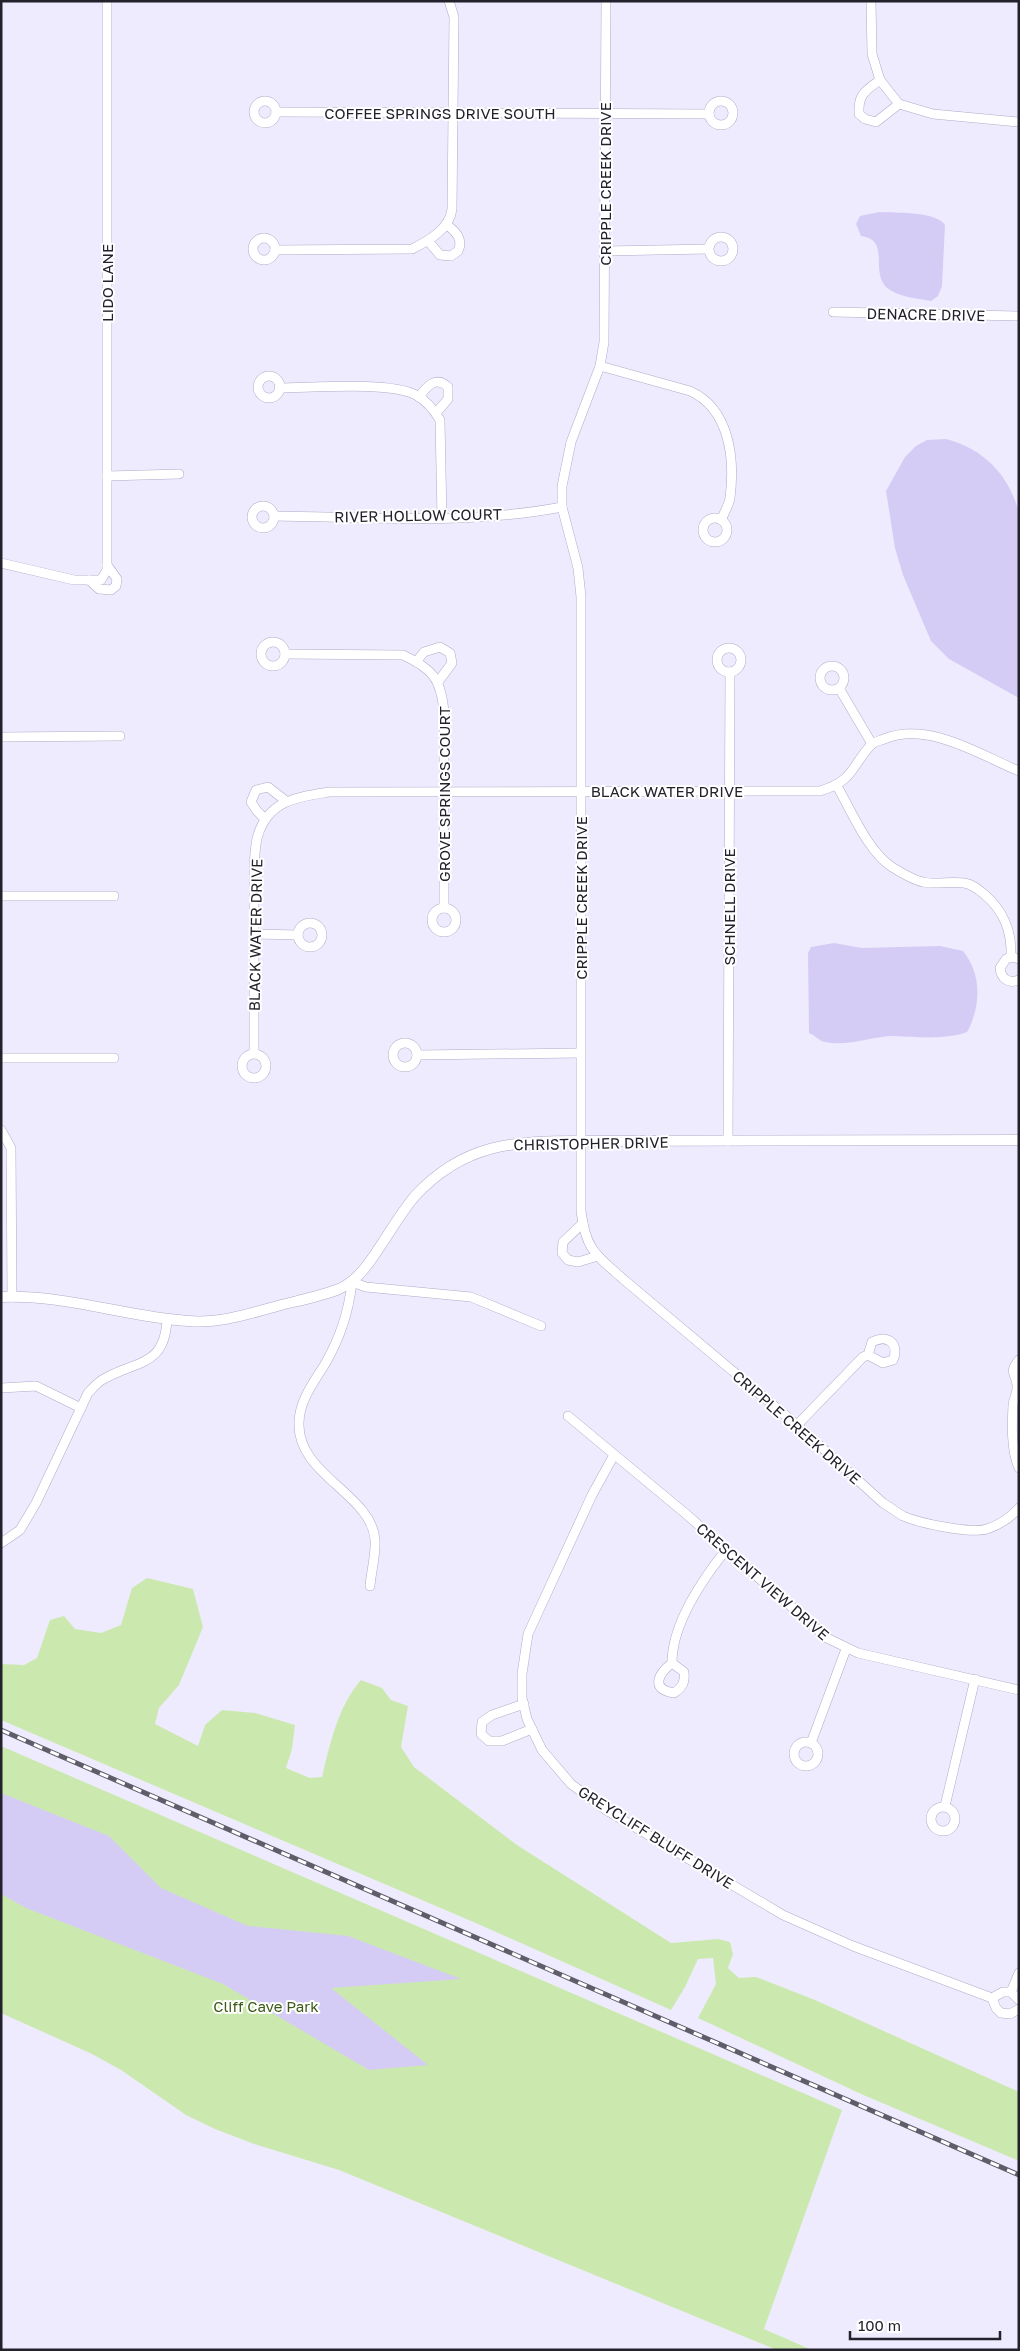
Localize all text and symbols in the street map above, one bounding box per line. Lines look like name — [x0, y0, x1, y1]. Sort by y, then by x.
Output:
street label: CRIPPLE CREEK DRIVE — [596, 102, 614, 266]
street label: COFFEE SPRINGS DRIVE SOUTH — [324, 104, 556, 122]
street label: LIDO LANE — [98, 244, 116, 322]
street label: DENACRE DRIVE — [866, 304, 986, 324]
street label: RIVER HOLLOW COURT — [334, 505, 502, 525]
street label: GROVE SPRINGS COURT — [435, 706, 453, 882]
street label: BLACK WATER DRIVE — [591, 782, 743, 800]
street label: CRIPPLE CREEK DRIVE — [572, 816, 590, 980]
street label: SCHNELL DRIVE — [720, 848, 738, 966]
street label: BLACK WATER DRIVE — [245, 859, 265, 1011]
street label: CHRISTOPHER DRIVE — [513, 1133, 669, 1153]
street label: CRIPPLE CREEK DRIVE — [729, 1367, 865, 1487]
street label: CRESCENT VIEW DRIVE — [693, 1519, 833, 1643]
street label: GREYCLIFF BLUFF DRIVE — [575, 1782, 737, 1892]
park label: Cliff Cave Park — [213, 1997, 319, 2015]
scale bar — [850, 2308, 1000, 2340]
text: 100 m — [858, 2316, 901, 2334]

